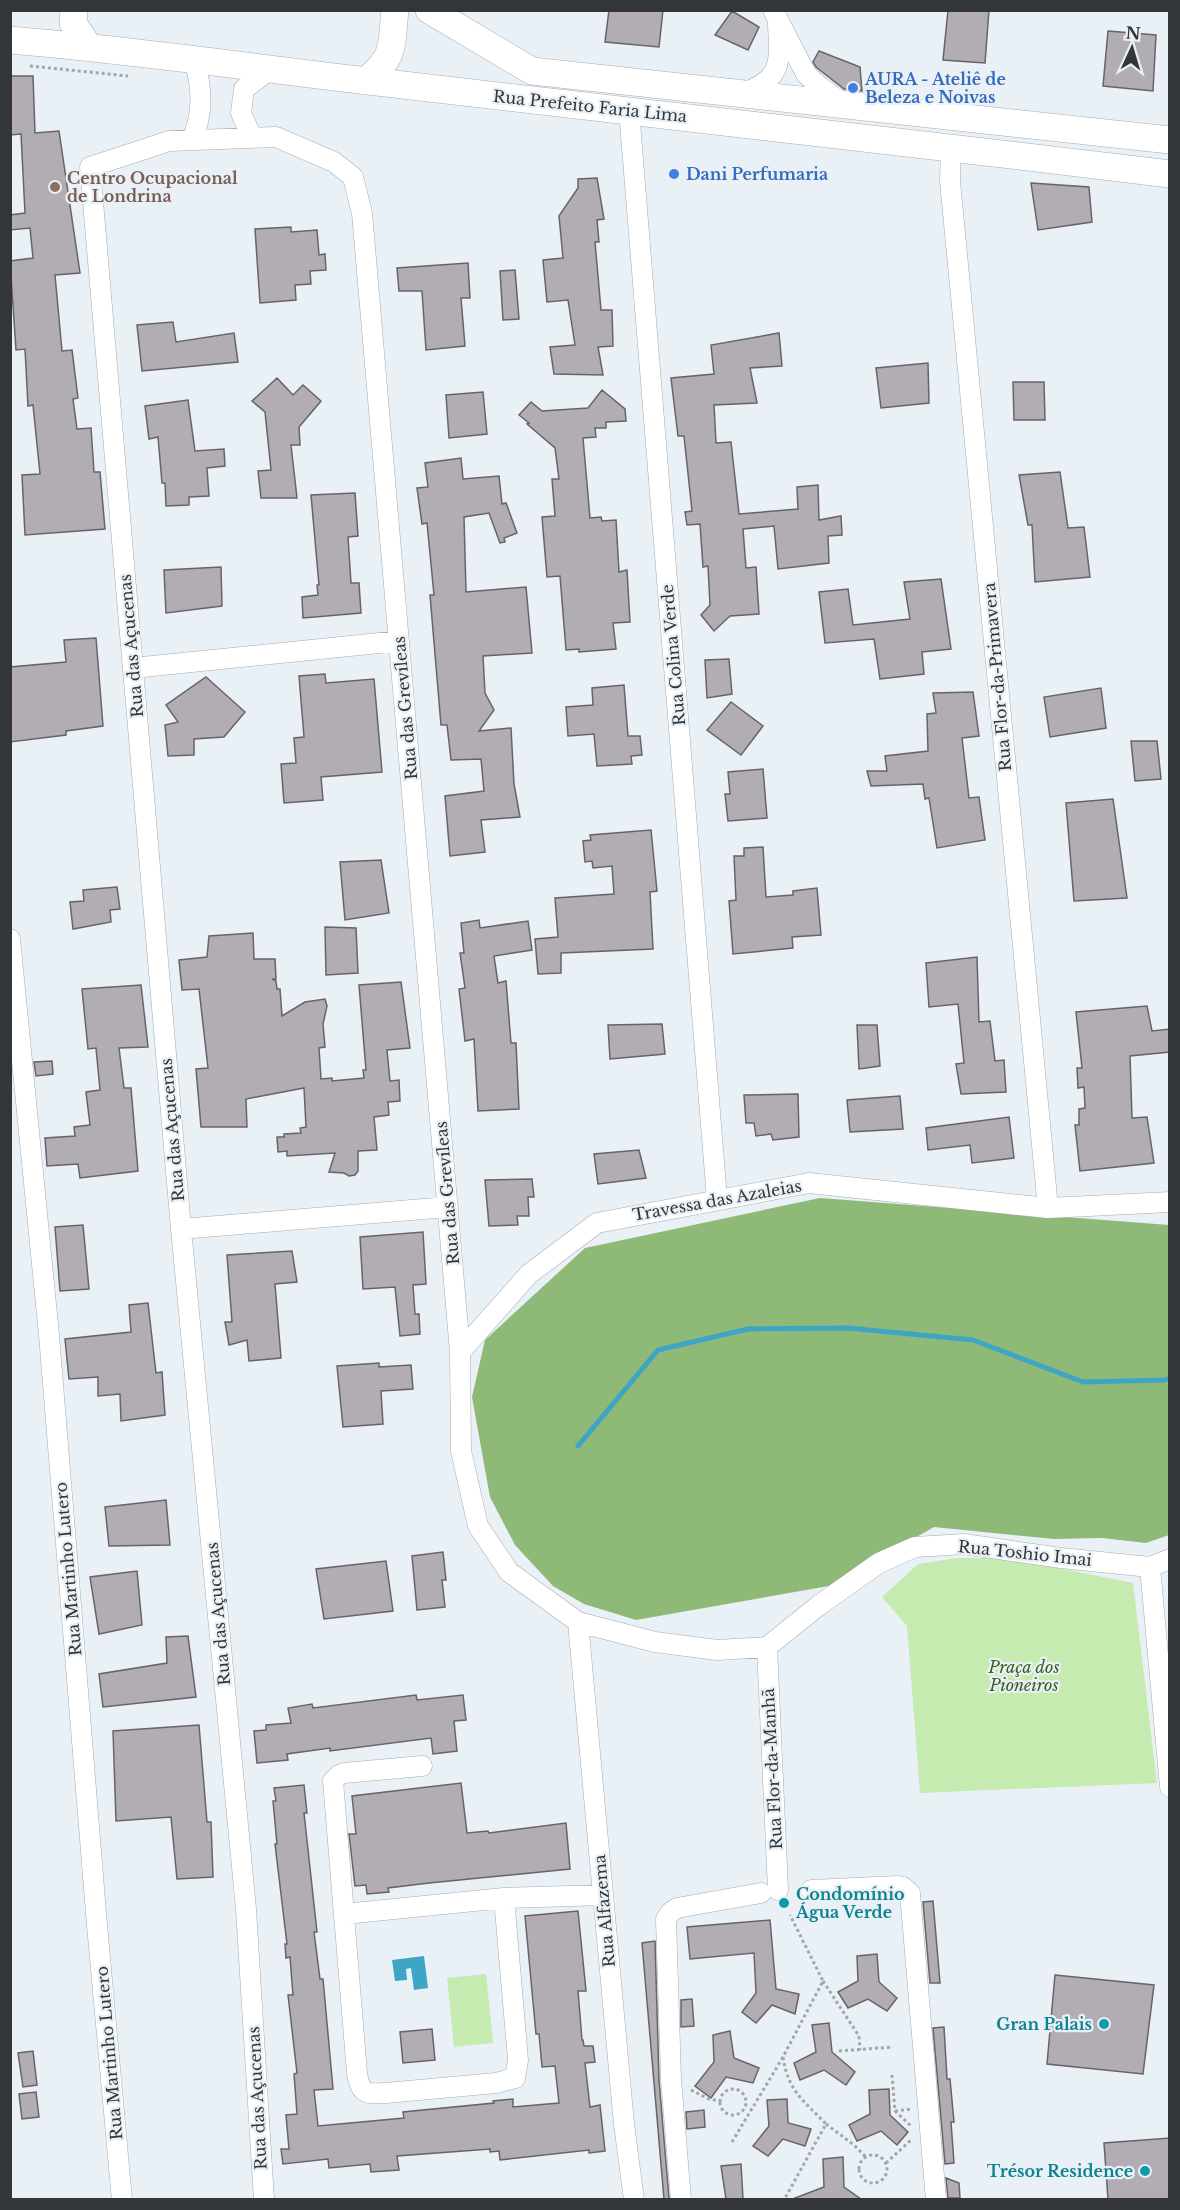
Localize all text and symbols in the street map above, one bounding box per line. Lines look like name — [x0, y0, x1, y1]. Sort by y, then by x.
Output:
north arrow — [1102, 18, 1162, 78]
text: N — [1125, 23, 1141, 44]
place label: AURA - Ateliê de Beleza e Noivas — [864, 69, 1006, 107]
marker: AURA - Ateliê de Beleza e Noivas — [846, 81, 860, 95]
street label: Rua Prefeito Faria Lima — [492, 86, 688, 126]
place label: Dani Perfumaria — [686, 164, 828, 184]
marker: Dani Perfumaria — [667, 167, 681, 181]
place label: Centro Ocupacional de Londrina — [67, 168, 238, 206]
marker: Centro Ocupacional de Londrina — [48, 180, 62, 194]
street label: Rua das Açucenas — [115, 574, 147, 718]
street label: Rua Flor-da-Primavera — [979, 582, 1015, 772]
street label: Rua Colina Verde — [657, 583, 689, 727]
street label: Rua das Grevíleas — [389, 635, 421, 781]
street label: Rua das Açucenas — [156, 1058, 188, 1202]
street label: Rua das Grevíleas — [431, 1120, 463, 1266]
street label: Travessa das Azaleias — [631, 1175, 803, 1225]
street label: Rua Martinho Lutero — [50, 1481, 86, 1657]
street label: Rua Toshio Imai — [957, 1536, 1093, 1570]
street label: Rua das Açucenas — [202, 1542, 234, 1686]
park label: Praça dos Pioneiros — [988, 1657, 1060, 1695]
street label: Rua Flor-da-Manhã — [758, 1688, 786, 1850]
street label: Rua Alfazema — [589, 1854, 619, 1968]
place label: Condomínio Água Verde — [795, 1884, 904, 1922]
marker: Condomínio Água Verde — [777, 1896, 791, 1910]
street label: Rua Martinho Lutero — [91, 1965, 127, 2141]
place label: Gran Palais — [996, 2014, 1092, 2034]
marker: Gran Palais — [1097, 2017, 1111, 2031]
street label: Rua das Açucenas — [243, 2026, 271, 2170]
place label: Trésor Residence — [987, 2161, 1133, 2181]
marker: Trésor Residence — [1138, 2164, 1152, 2178]

